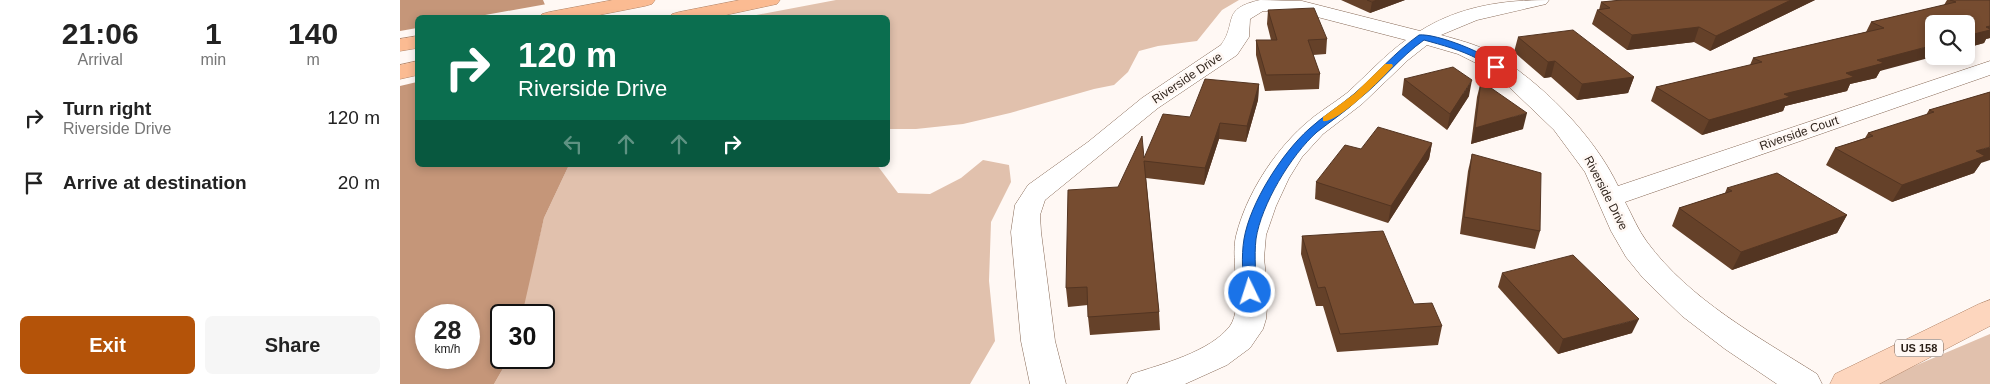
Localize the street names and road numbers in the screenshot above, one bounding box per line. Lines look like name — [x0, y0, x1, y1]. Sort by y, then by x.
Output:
street label: Riverside Drive — [1149, 49, 1225, 107]
street label: Riverside Court — [1758, 113, 1841, 153]
street label: Riverside Drive — [1581, 154, 1631, 233]
road number: US 158 — [1895, 339, 1943, 356]

